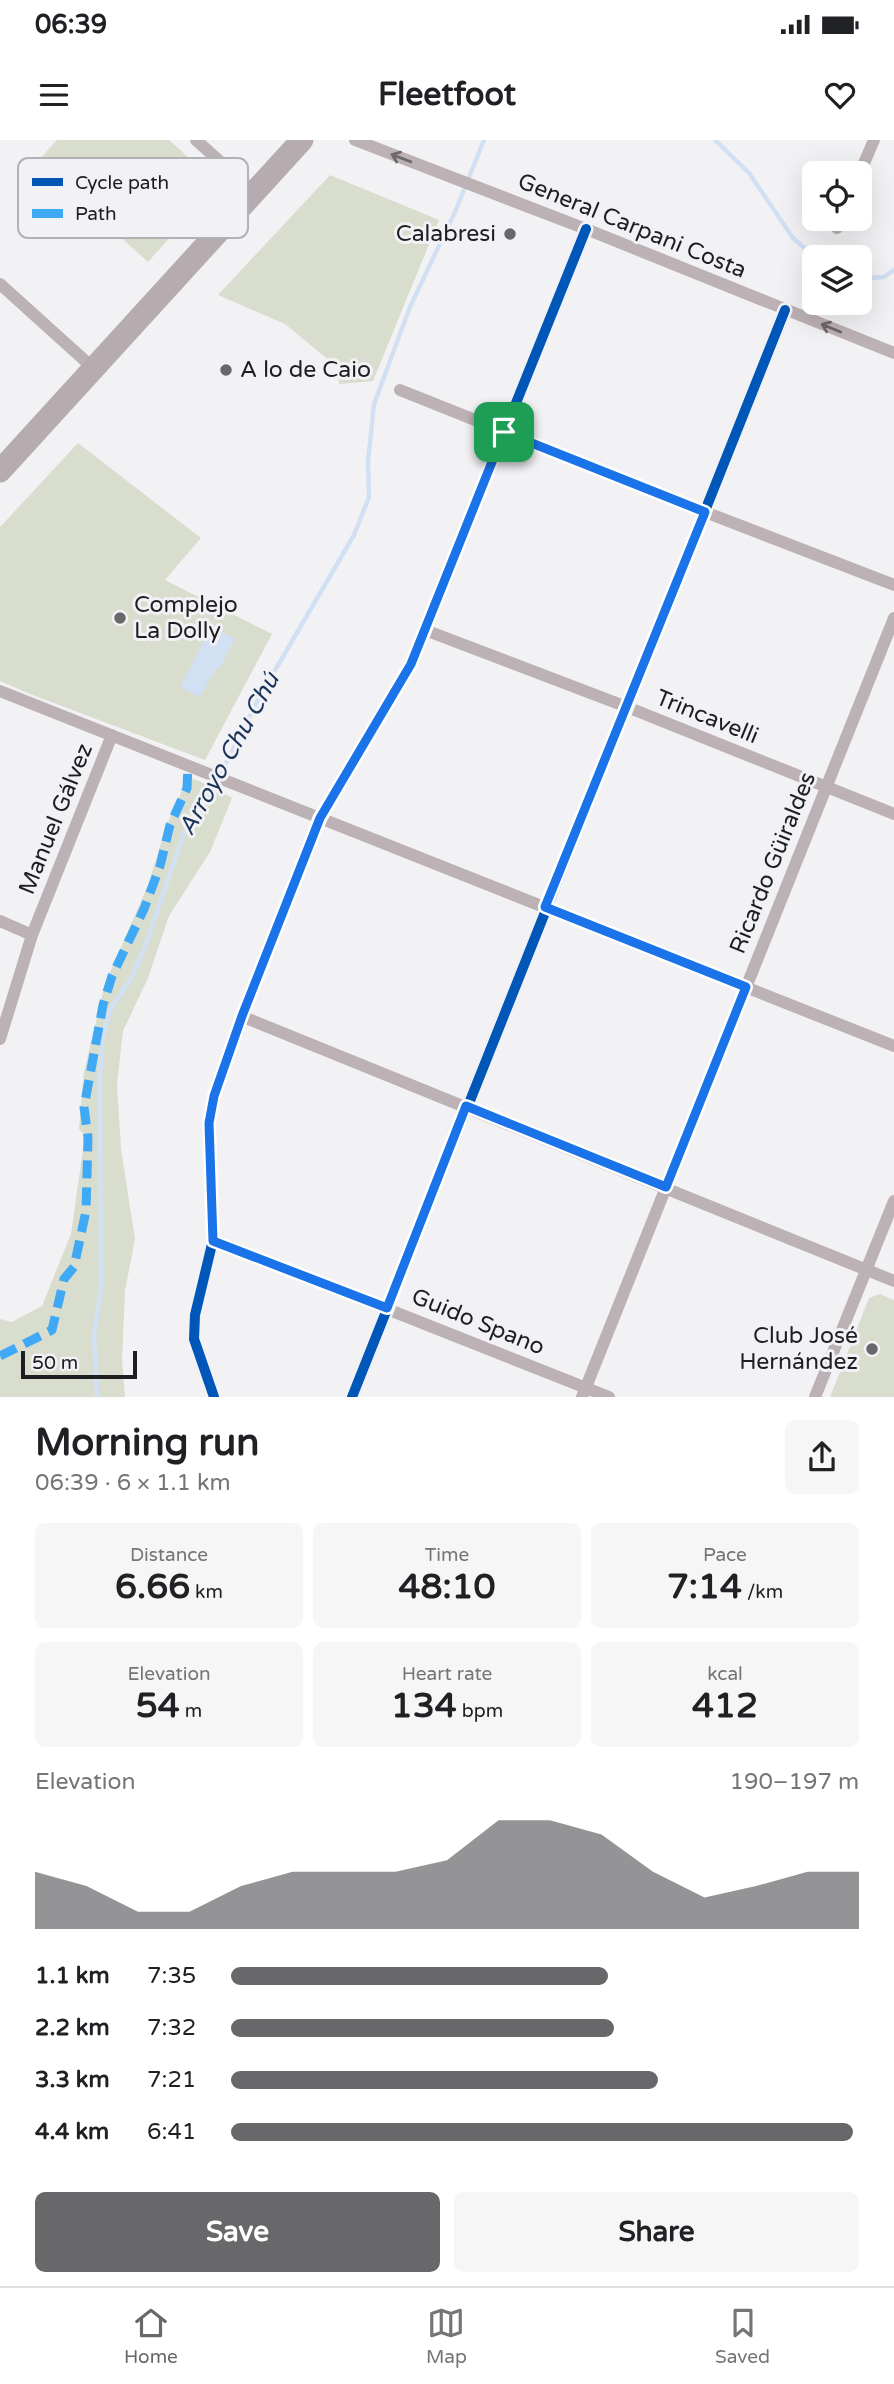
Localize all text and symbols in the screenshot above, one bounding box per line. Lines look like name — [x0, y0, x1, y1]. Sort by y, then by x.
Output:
text: 06:39 — [35, 9, 107, 40]
icon: menu — [35, 76, 73, 114]
text: Fleetfoot — [378, 76, 516, 114]
icon: heart — [821, 76, 859, 114]
one-way arrow — [391, 151, 413, 163]
legend — [18, 158, 248, 238]
map controls — [802, 161, 872, 315]
button: locate — [802, 161, 872, 231]
street label: General Carpani Costa — [514, 167, 750, 285]
text: Cycle path — [75, 172, 169, 194]
text: Path — [75, 203, 117, 225]
place label: Calabresi — [396, 220, 496, 248]
marker: Calabresi — [502, 226, 518, 242]
button: layers — [802, 245, 872, 315]
one-way arrow — [820, 320, 842, 333]
place label: A lo de Caio — [240, 356, 371, 384]
marker: A lo de Caio — [218, 362, 234, 378]
pin — [474, 402, 534, 462]
icon: arrive — [485, 413, 523, 451]
place label: Complejo La Dolly — [134, 591, 238, 645]
marker: Complejo La Dolly — [112, 610, 128, 626]
water label: Arroyo Chu Chú — [172, 666, 286, 840]
street label: Trincavelli — [652, 684, 762, 750]
street label: Manuel Gálvez — [13, 739, 99, 899]
street label: Ricardo Güiraldes — [724, 768, 822, 958]
street label: Guido Spano — [407, 1283, 549, 1361]
place label: Club José Hernández — [739, 1322, 858, 1376]
marker: Club José Hernández — [864, 1341, 880, 1357]
scale bar — [21, 1348, 136, 1380]
text: 50 m — [32, 1352, 78, 1374]
text: Morning run — [35, 1420, 259, 1466]
button: share — [785, 1420, 859, 1494]
text: 06:39 · 6 × 1.1 km — [35, 1469, 231, 1497]
text: Distance — [130, 1544, 208, 1566]
text: Time — [425, 1544, 469, 1566]
text: Pace — [703, 1544, 747, 1566]
text: 6.66 — [115, 1566, 190, 1608]
text: 48:10 — [398, 1566, 496, 1608]
text: 7:14 — [667, 1566, 742, 1608]
text: km — [190, 1581, 223, 1603]
text: /km — [742, 1581, 783, 1603]
text: Elevation — [127, 1663, 211, 1685]
text: Heart rate — [402, 1663, 492, 1685]
text: kcal — [707, 1663, 743, 1685]
text: 54 — [136, 1685, 180, 1727]
text: 134 — [391, 1685, 457, 1727]
text: 412 — [692, 1685, 758, 1727]
text: m — [180, 1700, 202, 1722]
text: bpm — [457, 1700, 503, 1722]
text: Elevation — [35, 1768, 136, 1796]
text: 190–197 m — [730, 1768, 859, 1796]
text: 1.1 km — [35, 1962, 110, 1990]
text: 7:35 — [147, 1962, 196, 1990]
text: 2.2 km — [35, 2014, 110, 2042]
text: 7:32 — [147, 2014, 196, 2042]
text: 3.3 km — [35, 2066, 110, 2094]
text: 7:21 — [147, 2066, 196, 2094]
text: 4.4 km — [35, 2118, 109, 2146]
text: 6:41 — [147, 2118, 196, 2146]
button: Save — [35, 2192, 440, 2272]
button: Share — [454, 2192, 859, 2272]
tab: Home — [124, 2304, 178, 2368]
tab: Map — [426, 2304, 467, 2368]
tab: Saved — [715, 2304, 770, 2368]

